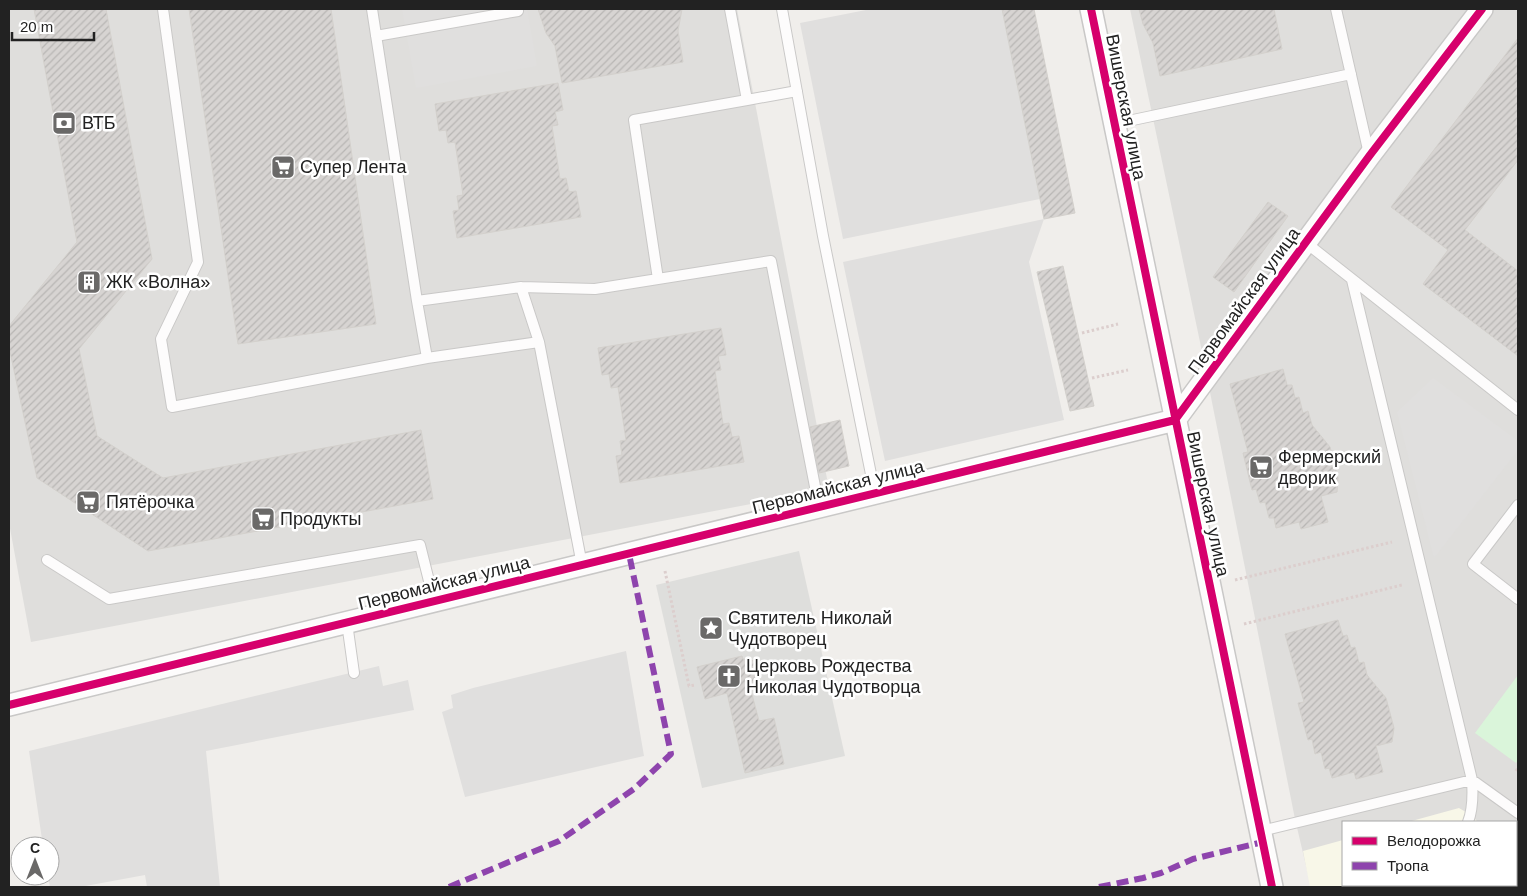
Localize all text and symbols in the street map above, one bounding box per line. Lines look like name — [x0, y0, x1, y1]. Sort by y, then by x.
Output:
scale bar — [12, 10, 95, 42]
text: 20 m — [20, 18, 53, 35]
street label: Вишерская улица — [1102, 32, 1150, 183]
bank icon: ВТБ — [51, 110, 77, 136]
place label: ВТБ — [82, 113, 116, 133]
supermarket icon: Супер Лента — [270, 154, 296, 180]
place label: Супер Лента — [300, 157, 408, 177]
street label: Первомайская улица — [1184, 223, 1304, 378]
building icon: ЖК «Волна» — [76, 269, 102, 295]
place label: ЖК «Волна» — [106, 272, 210, 292]
street label: Вишерская улица — [1183, 430, 1233, 579]
place label: Фермерский дворик — [1278, 447, 1381, 488]
supermarket icon: Фермерский дворик — [1248, 454, 1274, 480]
street label: Первомайская улица — [750, 456, 927, 518]
supermarket icon: Пятёрочка — [75, 489, 101, 515]
place label: Пятёрочка — [106, 492, 195, 512]
supermarket icon: Продукты — [250, 506, 276, 532]
place label: Продукты — [280, 509, 361, 529]
street label: Первомайская улица — [356, 552, 533, 614]
place label: Святитель Николай Чудотворец — [728, 608, 892, 649]
place icon: Святитель Николай Чудотворец — [698, 615, 724, 641]
place label: Церковь Рождества Николая Чудотворца — [746, 656, 921, 697]
church icon: Церковь Рождества Николая Чудотворца — [716, 663, 742, 689]
legend — [1342, 821, 1517, 886]
text: Велодорожка — [1387, 832, 1481, 849]
north arrow — [10, 836, 60, 886]
text: С — [30, 840, 40, 856]
text: Тропа — [1387, 857, 1429, 874]

